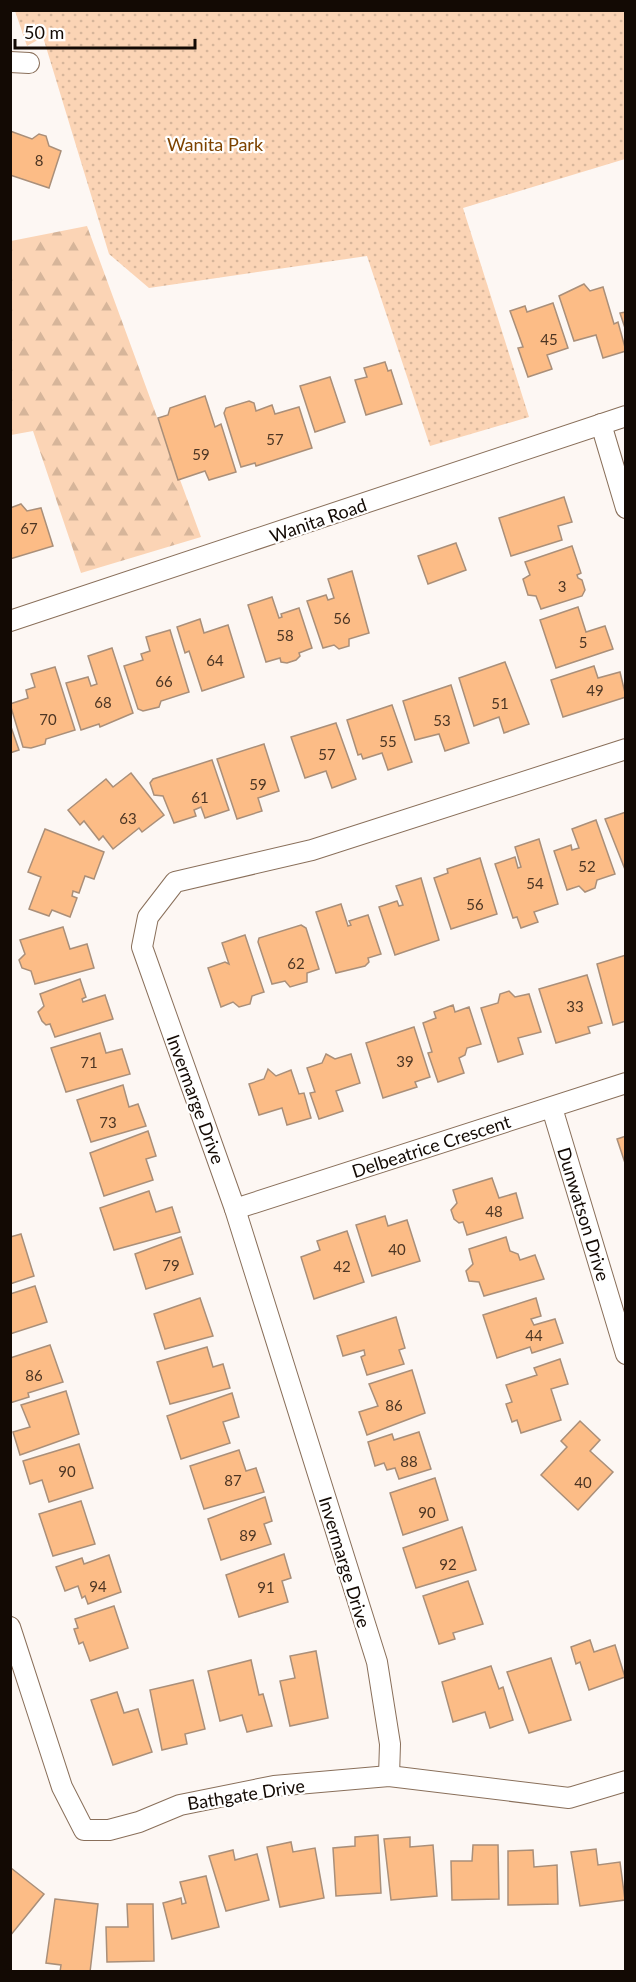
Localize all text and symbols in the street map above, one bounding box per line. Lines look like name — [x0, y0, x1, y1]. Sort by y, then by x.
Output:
scale bar — [15, 12, 195, 50]
text: 50 m — [24, 21, 64, 43]
park label: Wanita Park — [167, 133, 264, 155]
house number: 8 — [35, 151, 43, 169]
house number: 45 — [540, 330, 558, 348]
house number: 57 — [266, 430, 284, 448]
house number: 59 — [192, 445, 210, 463]
street label: Wanita Road — [267, 493, 369, 547]
house number: 67 — [20, 519, 38, 537]
house number: 3 — [558, 577, 566, 595]
house number: 56 — [333, 609, 351, 627]
house number: 58 — [276, 626, 294, 644]
house number: 5 — [579, 633, 587, 651]
house number: 64 — [206, 651, 224, 669]
house number: 66 — [155, 672, 173, 690]
house number: 49 — [586, 681, 604, 699]
house number: 68 — [94, 693, 112, 711]
house number: 51 — [491, 694, 509, 712]
house number: 70 — [39, 710, 57, 728]
house number: 53 — [433, 711, 451, 729]
house number: 55 — [379, 732, 397, 750]
house number: 57 — [318, 745, 336, 763]
house number: 59 — [249, 775, 267, 793]
house number: 61 — [191, 788, 209, 806]
house number: 63 — [119, 809, 137, 827]
house number: 52 — [578, 857, 596, 875]
house number: 54 — [526, 874, 544, 892]
house number: 56 — [466, 895, 484, 913]
house number: 62 — [287, 954, 305, 972]
house number: 33 — [566, 997, 584, 1015]
street label: Invermarge Drive — [162, 1031, 230, 1167]
house number: 39 — [396, 1052, 414, 1070]
house number: 71 — [80, 1053, 98, 1071]
street label: Delbeatrice Crescent — [349, 1110, 514, 1182]
house number: 73 — [99, 1113, 117, 1131]
street label: Dunwatson Drive — [553, 1145, 615, 1283]
house number: 48 — [485, 1202, 503, 1220]
house number: 40 — [388, 1240, 406, 1258]
house number: 79 — [162, 1256, 180, 1274]
house number: 42 — [333, 1257, 351, 1275]
house number: 44 — [525, 1326, 543, 1344]
house number: 86 — [25, 1366, 43, 1384]
house number: 86 — [385, 1396, 403, 1414]
house number: 88 — [400, 1452, 418, 1470]
house number: 90 — [58, 1462, 76, 1480]
house number: 87 — [224, 1471, 242, 1489]
house number: 40 — [574, 1473, 592, 1491]
street label: Invermarge Drive — [315, 1494, 375, 1630]
house number: 90 — [418, 1503, 436, 1521]
house number: 89 — [239, 1526, 257, 1544]
house number: 92 — [439, 1555, 457, 1573]
house number: 94 — [89, 1577, 107, 1595]
house number: 91 — [257, 1578, 275, 1596]
street label: Bathgate Drive — [186, 1774, 306, 1814]

